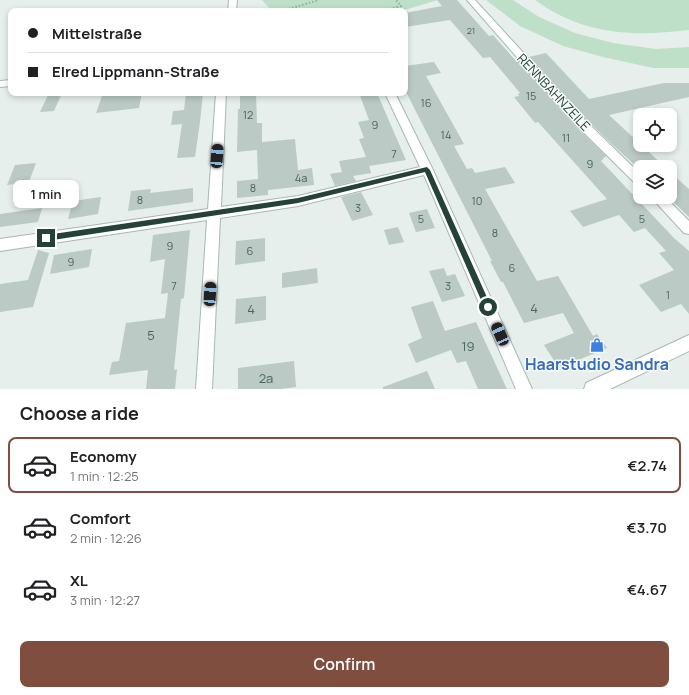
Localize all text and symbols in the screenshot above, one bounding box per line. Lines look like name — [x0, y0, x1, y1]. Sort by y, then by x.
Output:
text: Mittelstraße — [52, 23, 142, 44]
house number: 21 — [467, 24, 475, 37]
street label: RENNBAHNZEILE — [513, 49, 595, 135]
text: Elred Lippmann-Straße — [52, 61, 219, 82]
house number: 15 — [526, 88, 536, 103]
house number: 16 — [420, 95, 432, 110]
house number: 12 — [243, 107, 253, 122]
map controls — [633, 108, 677, 204]
button: locate — [633, 108, 677, 152]
house number: 9 — [372, 117, 379, 132]
house number: 14 — [441, 127, 451, 142]
house number: 11 — [562, 130, 570, 145]
car — [210, 144, 224, 168]
house number: 7 — [391, 146, 397, 161]
house number: 9 — [587, 156, 594, 171]
button: layers — [633, 160, 677, 204]
house number: 4a — [295, 170, 307, 185]
callout: 1 min — [13, 180, 79, 208]
house number: 8 — [250, 180, 256, 195]
text: 1 min — [31, 185, 62, 203]
house number: 8 — [137, 192, 143, 207]
house number: 10 — [471, 193, 483, 208]
house number: 3 — [355, 200, 361, 215]
house number: 5 — [418, 211, 424, 226]
house number: 5 — [639, 211, 645, 226]
house number: 8 — [492, 225, 498, 240]
route end — [37, 229, 55, 247]
house number: 9 — [167, 238, 174, 253]
house number: 6 — [247, 243, 254, 258]
house number: 9 — [68, 254, 75, 269]
house number: 6 — [509, 260, 516, 275]
house number: 7 — [171, 278, 177, 293]
house number: 3 — [445, 278, 451, 293]
car — [203, 282, 217, 306]
house number: 1 — [666, 287, 670, 302]
route start — [479, 298, 497, 316]
house number: 4 — [530, 299, 538, 317]
house number: 4 — [247, 300, 255, 318]
car — [490, 321, 510, 347]
house number: 5 — [147, 326, 155, 344]
house number: 19 — [461, 337, 475, 355]
shop icon: Haarstudio Sandra — [589, 337, 605, 353]
place label: Haarstudio Sandra — [525, 353, 669, 375]
house number: 2a — [259, 369, 273, 387]
text: Choose a ride — [20, 401, 139, 425]
text: Economy — [70, 446, 137, 467]
icon: car — [22, 447, 58, 483]
text: €2.74 — [628, 455, 667, 476]
text: 1 min · 12:25 — [70, 467, 139, 485]
text: Comfort — [70, 508, 131, 529]
icon: car — [22, 509, 58, 545]
text: €3.70 — [627, 517, 667, 538]
text: 2 min · 12:26 — [70, 529, 142, 547]
text: XL — [70, 570, 88, 591]
icon: car — [22, 571, 58, 607]
text: €4.67 — [627, 579, 667, 600]
text: 3 min · 12:27 — [70, 591, 140, 609]
button: Confirm — [20, 641, 669, 687]

